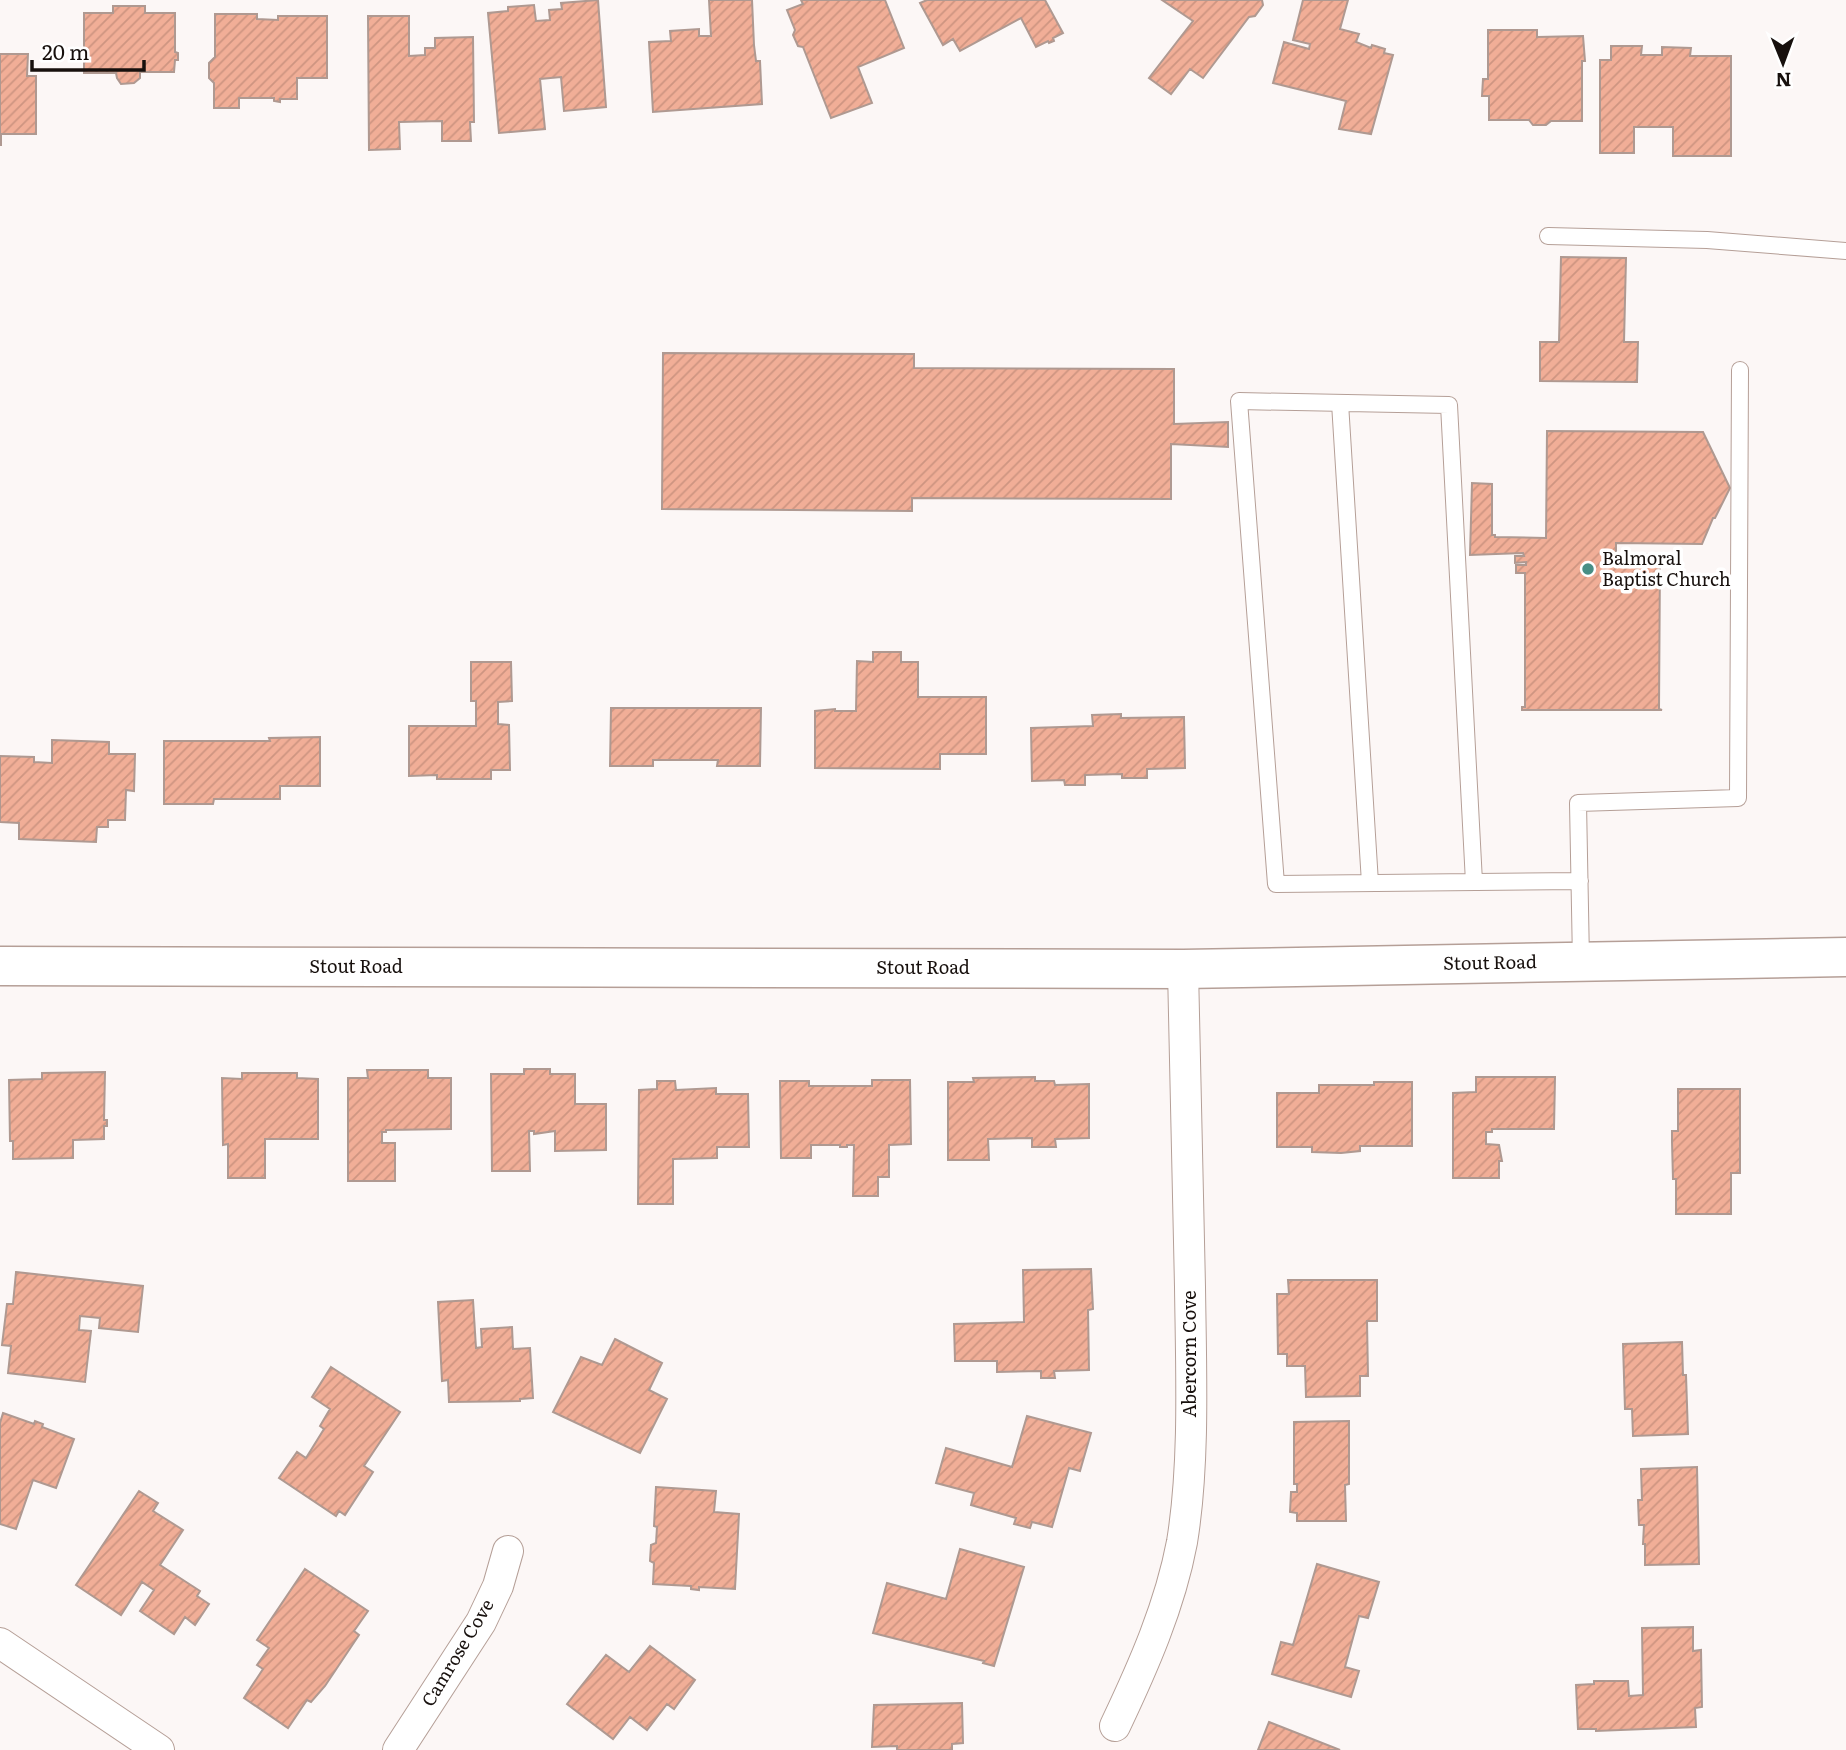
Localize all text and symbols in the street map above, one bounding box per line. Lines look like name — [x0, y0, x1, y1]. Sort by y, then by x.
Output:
scale bar — [32, 28, 144, 72]
north arrow — [1748, 28, 1818, 98]
text: 20 m — [42, 35, 89, 66]
text: N — [1775, 67, 1792, 95]
place label: Balmoral Baptist Church — [1602, 544, 1731, 592]
marker: Balmoral Baptist Church — [1580, 561, 1596, 577]
street label: Stout Road — [1443, 947, 1537, 976]
street label: Stout Road — [309, 952, 403, 979]
street label: Stout Road — [876, 953, 970, 980]
street label: Abercorn Cove — [1175, 1291, 1202, 1418]
street label: Camrose Cove — [414, 1593, 500, 1711]

